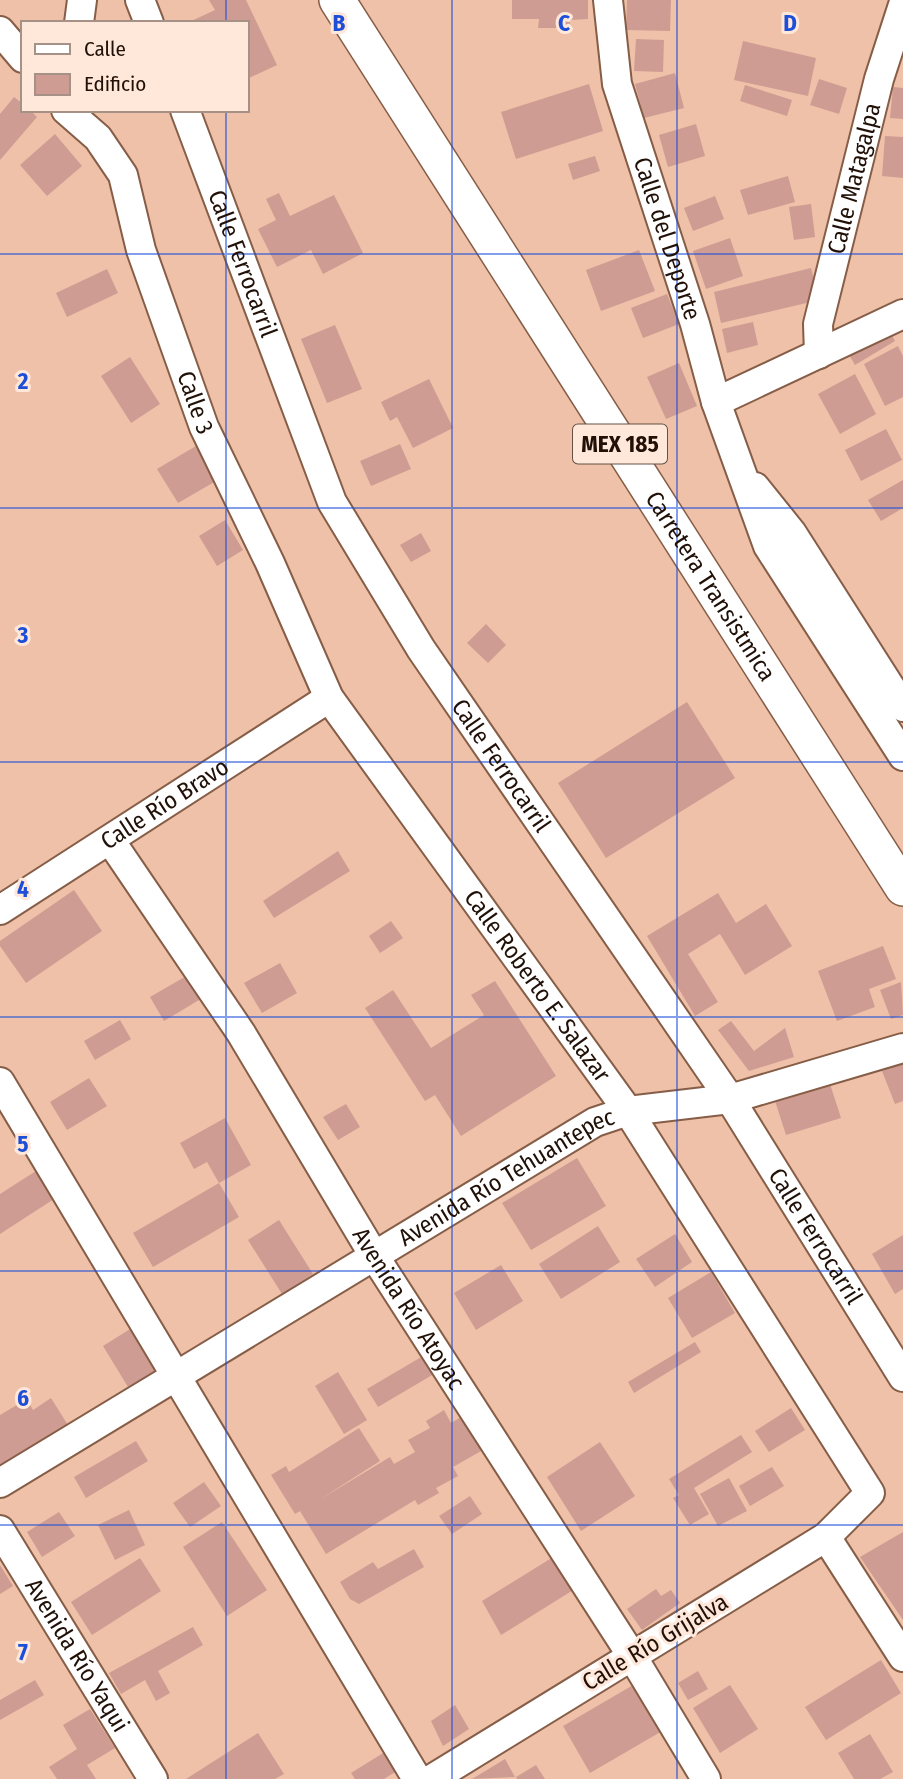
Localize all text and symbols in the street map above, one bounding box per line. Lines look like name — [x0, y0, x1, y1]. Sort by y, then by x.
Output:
text: B — [333, 9, 346, 37]
text: C — [558, 9, 570, 37]
text: D — [783, 9, 797, 37]
legend — [21, 21, 248, 112]
text: Calle — [84, 36, 126, 62]
text: Edificio — [84, 71, 146, 97]
street label: Calle Matagalpa — [822, 100, 887, 257]
street label: Calle del Deporte — [628, 154, 707, 323]
street label: Calle Ferrocarril — [202, 186, 283, 341]
text: 2 — [17, 367, 29, 395]
street label: Calle 3 — [171, 367, 219, 439]
road number: MEX 185 — [573, 424, 667, 464]
street label: Carretera Transistmica — [640, 486, 781, 686]
text: 3 — [17, 621, 29, 649]
street label: Calle Ferrocarril — [446, 694, 556, 837]
street label: Calle Río Bravo — [96, 752, 234, 855]
text: 4 — [17, 875, 29, 903]
street label: Calle Roberto E. Salazar — [458, 884, 617, 1088]
street label: Avenida Río Tehuantepec — [393, 1103, 618, 1252]
text: 5 — [17, 1130, 29, 1158]
street label: Calle Ferrocarril — [763, 1163, 868, 1309]
street label: Avenida Río Atoyac — [347, 1223, 471, 1395]
text: 6 — [17, 1384, 29, 1412]
street label: Avenida Río Yaqui — [19, 1573, 135, 1737]
street label: Calle Río Grijalva — [577, 1588, 733, 1696]
text: 7 — [18, 1638, 28, 1666]

